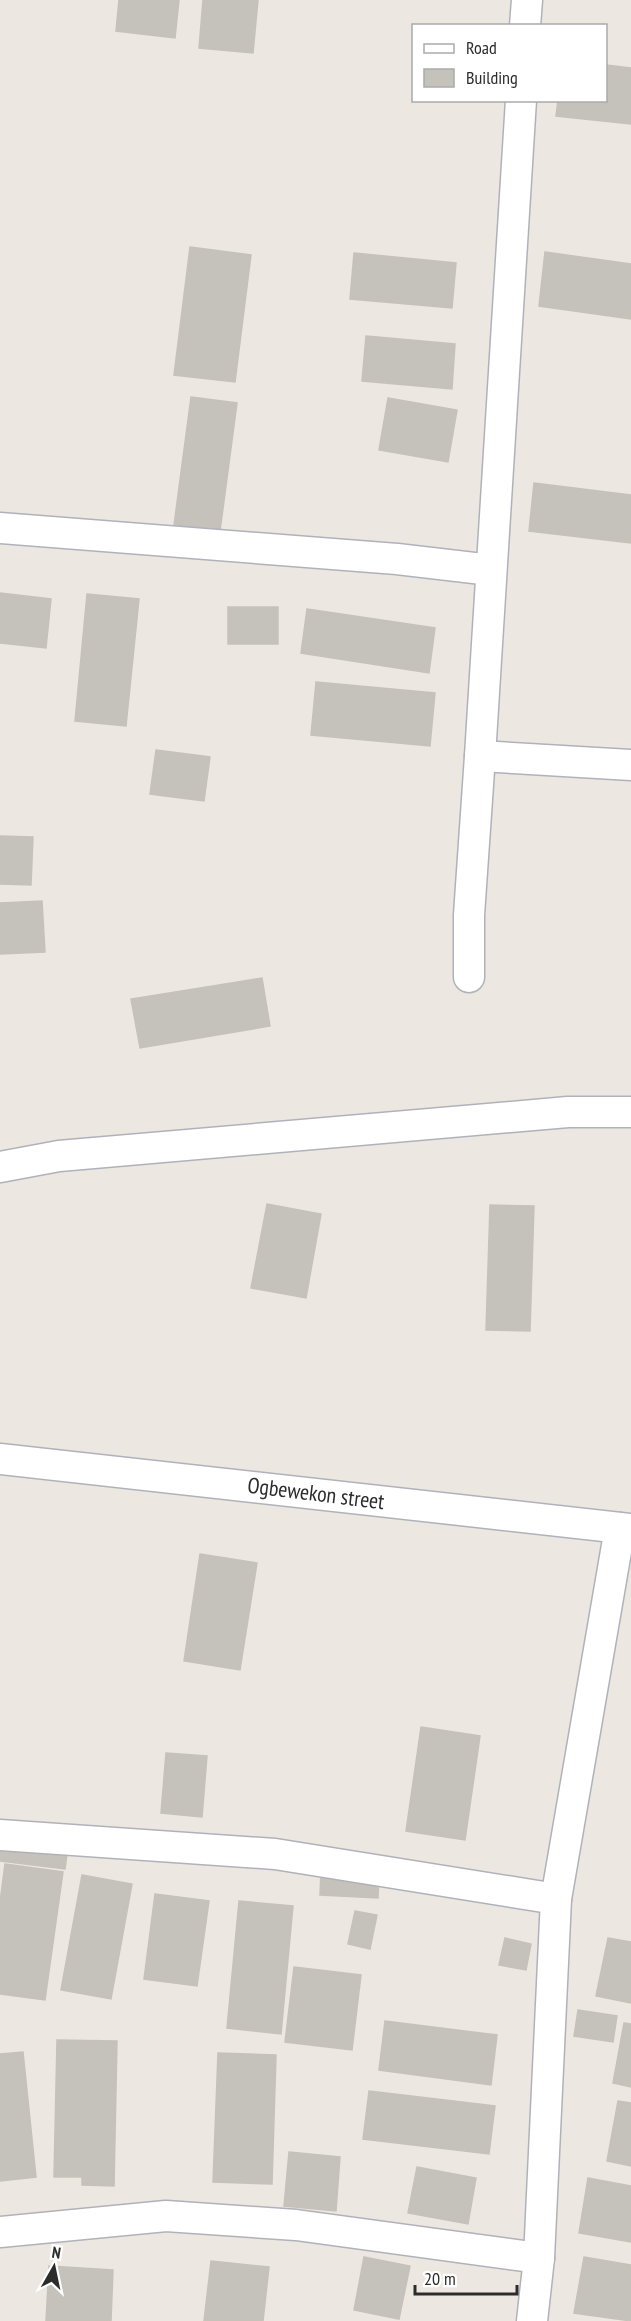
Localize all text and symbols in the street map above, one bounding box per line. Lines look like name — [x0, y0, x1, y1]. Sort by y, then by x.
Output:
legend — [412, 24, 607, 102]
text: Road — [466, 36, 497, 59]
text: Building — [466, 66, 518, 89]
street label: Ogbewekon street — [246, 1471, 386, 1515]
north arrow — [24, 2237, 84, 2297]
text: N — [51, 2242, 62, 2263]
scale bar — [415, 2258, 517, 2296]
text: 20 m — [424, 2267, 456, 2290]

